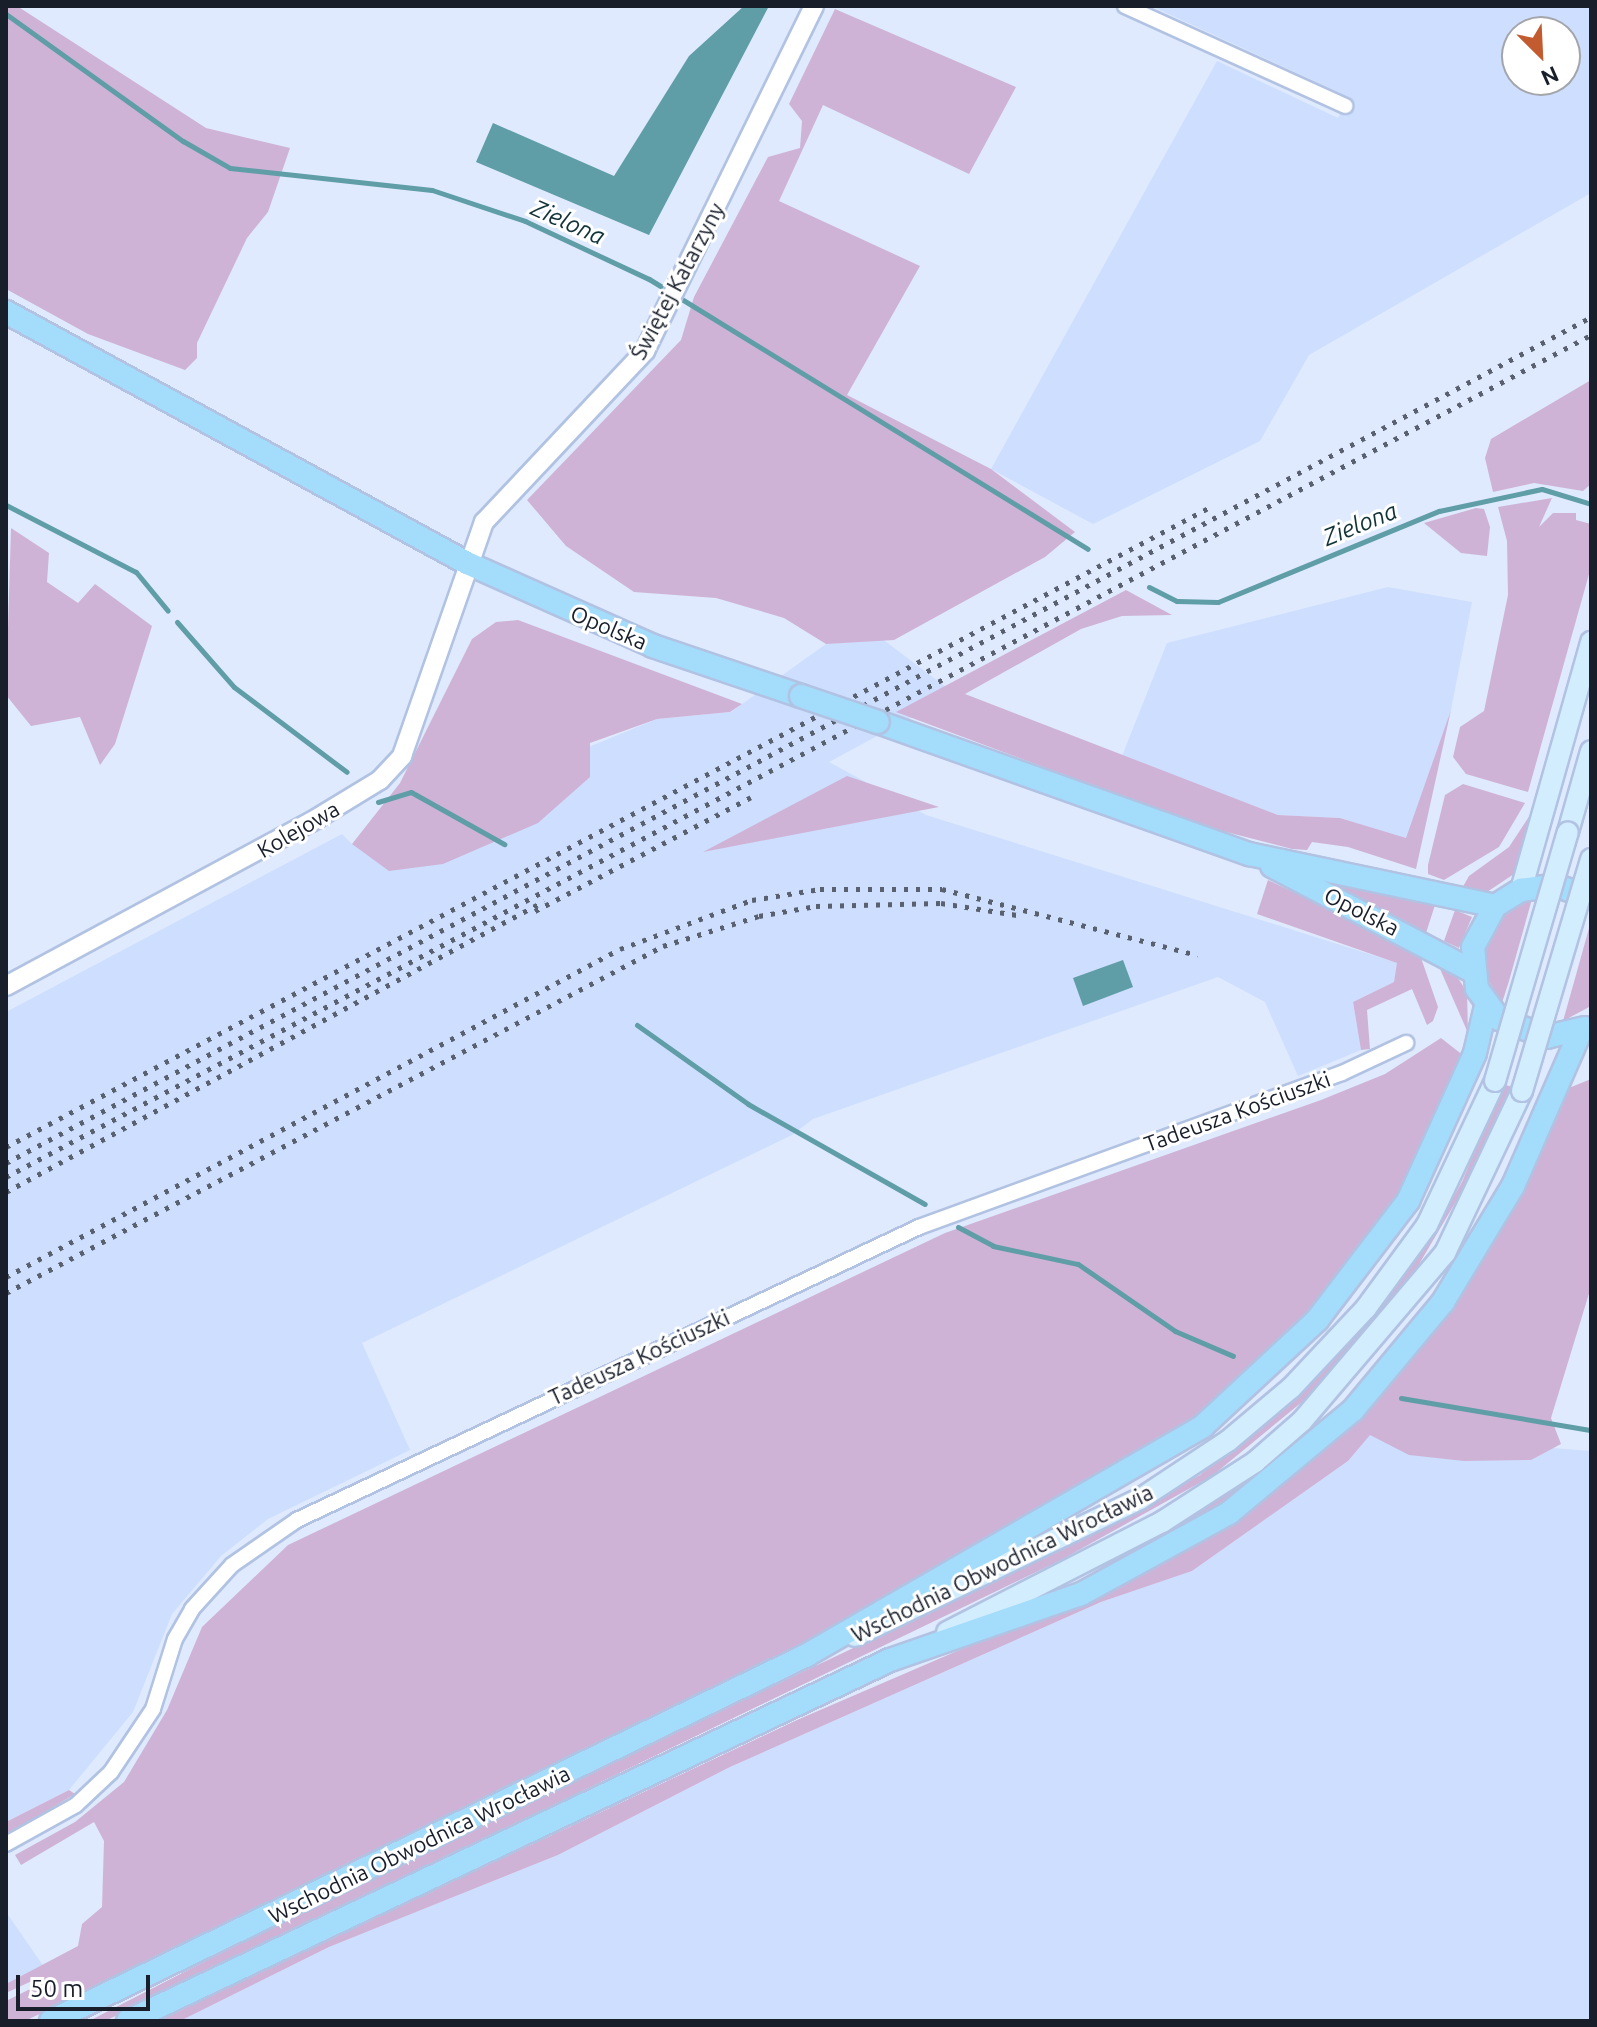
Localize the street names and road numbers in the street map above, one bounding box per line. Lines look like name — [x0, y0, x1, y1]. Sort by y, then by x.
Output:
street label: Świętej Katarzyny — [625, 198, 729, 364]
street label: Opolska — [567, 599, 651, 655]
street label: Kolejowa — [252, 795, 344, 863]
street label: Opolska — [1320, 881, 1404, 941]
street label: Tadeusza Kościuszki — [1140, 1065, 1334, 1157]
street label: Tadeusza Kościuszki — [545, 1304, 733, 1410]
street label: Wschodnia Obwodnica Wrocławia — [847, 1478, 1157, 1648]
street label: Wschodnia Obwodnica Wrocławia — [264, 1759, 574, 1929]

